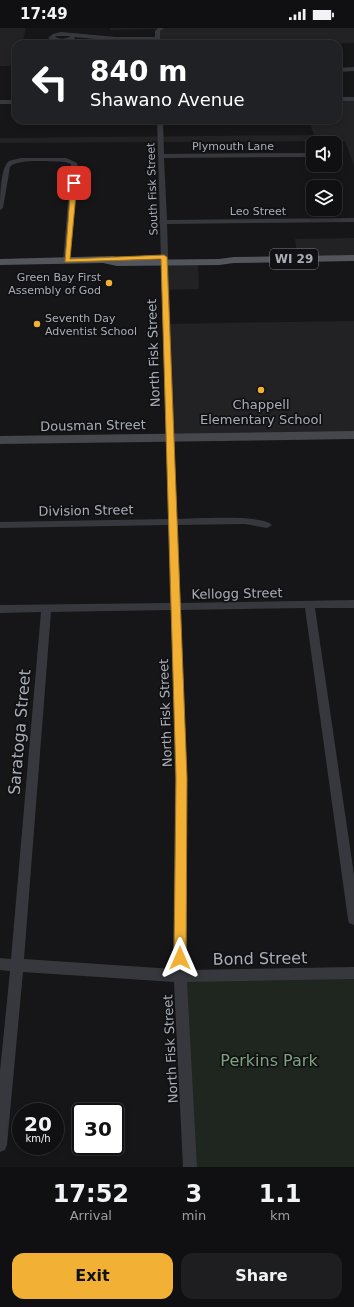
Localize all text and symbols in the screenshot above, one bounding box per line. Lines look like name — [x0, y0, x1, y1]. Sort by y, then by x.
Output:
text: 17:49 — [20, 5, 68, 23]
text: 840 m — [90, 55, 187, 88]
icon: left — [24, 56, 76, 108]
text: Shawano Avenue — [90, 89, 245, 110]
map controls — [306, 136, 342, 216]
button: sound — [306, 136, 342, 172]
street label: Plymouth Lane — [192, 140, 274, 153]
street label: South Fisk Street — [144, 142, 161, 236]
pin — [57, 166, 91, 200]
icon: arrive — [63, 172, 85, 194]
button: layers — [306, 180, 342, 216]
street label: Leo Street — [230, 205, 287, 218]
road number: WI 29 — [270, 249, 318, 269]
place label: Green Bay First Assembly of God — [8, 271, 102, 297]
marker: Green Bay First Assembly of God — [104, 278, 114, 288]
street label: North Fisk Street — [144, 298, 163, 408]
place label: Seventh Day Adventist School — [45, 312, 137, 338]
marker: Seventh Day Adventist School — [32, 319, 42, 329]
marker: Chappell Elementary School — [256, 385, 266, 395]
place label: Chappell Elementary School — [200, 397, 322, 427]
street label: Dousman Street — [40, 417, 146, 434]
street label: Division Street — [38, 502, 134, 519]
street label: Kellogg Street — [191, 585, 283, 602]
street label: North Fisk Street — [156, 658, 175, 768]
street label: Saratoga Street — [5, 668, 34, 796]
position arrow — [159, 937, 201, 979]
street label: Bond Street — [212, 948, 308, 969]
street label: North Fisk Street — [160, 994, 181, 1104]
park label: Perkins Park — [220, 1051, 318, 1070]
speed limit sign: 30 — [72, 1103, 124, 1155]
text: 20 — [24, 1112, 52, 1136]
text: km/h — [25, 1133, 51, 1144]
text: 17:52 — [53, 1180, 129, 1208]
text: 3 — [186, 1180, 202, 1208]
text: 1.1 — [259, 1180, 301, 1208]
text: Arrival — [70, 1208, 112, 1223]
text: min — [182, 1208, 206, 1223]
text: km — [270, 1208, 290, 1223]
button: Exit — [12, 1253, 173, 1299]
button: Share — [181, 1253, 342, 1299]

